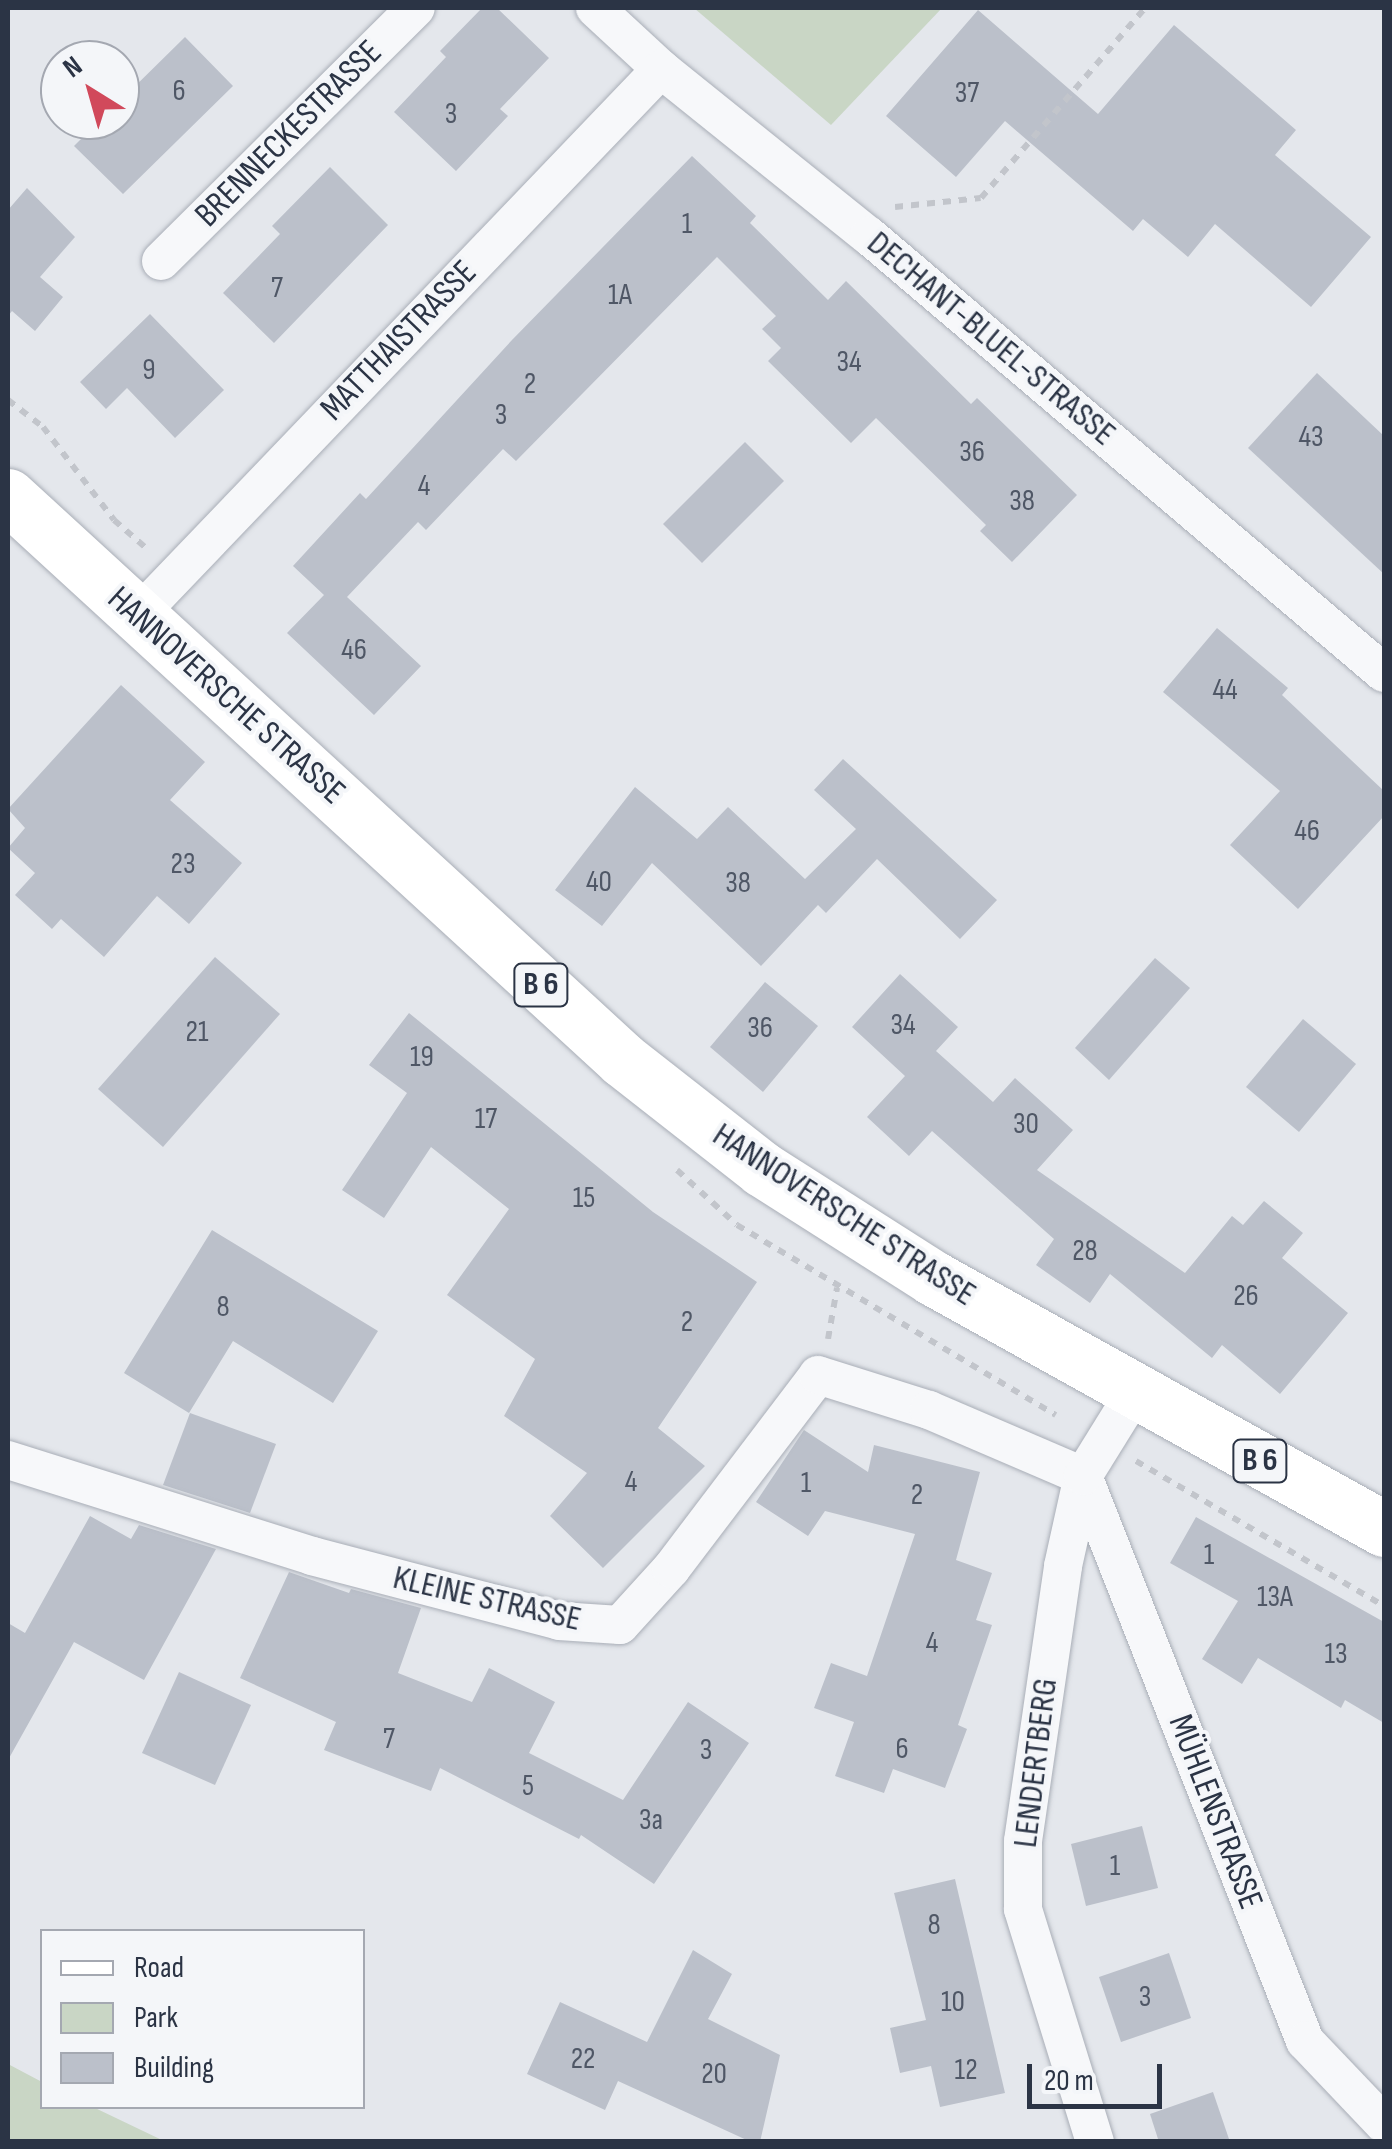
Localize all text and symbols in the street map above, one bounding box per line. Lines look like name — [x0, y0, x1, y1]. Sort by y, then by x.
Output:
street label: BRENNECKESTRASSE — [187, 32, 391, 236]
north arrow — [40, 40, 140, 140]
text: N — [57, 50, 89, 85]
house number: 6 — [172, 73, 186, 109]
house number: 37 — [955, 75, 979, 111]
house number: 3 — [445, 96, 457, 132]
house number: 1 — [682, 206, 692, 242]
street label: DECHANT-BLUEL-STRASSE — [858, 223, 1124, 455]
street label: MATTHAISTRASSE — [312, 252, 486, 430]
house number: 7 — [271, 270, 283, 306]
house number: 1A — [608, 277, 632, 313]
house number: 34 — [836, 344, 862, 380]
house number: 9 — [142, 352, 156, 388]
house number: 2 — [524, 366, 536, 402]
house number: 3 — [495, 397, 507, 433]
house number: 43 — [1298, 419, 1324, 455]
house number: 36 — [959, 434, 985, 470]
house number: 4 — [418, 468, 430, 504]
house number: 38 — [1009, 483, 1035, 519]
street label: HANNOVERSCHE STRASSE — [99, 578, 353, 814]
house number: 46 — [341, 632, 367, 668]
house number: 44 — [1212, 672, 1238, 708]
house number: 46 — [1294, 813, 1320, 849]
house number: 23 — [171, 846, 195, 882]
house number: 40 — [586, 864, 612, 900]
house number: 38 — [725, 865, 751, 901]
road number: B 6 — [511, 958, 571, 1012]
house number: 34 — [890, 1007, 916, 1043]
house number: 36 — [747, 1010, 773, 1046]
house number: 21 — [186, 1014, 208, 1050]
house number: 19 — [410, 1039, 434, 1075]
house number: 17 — [475, 1101, 497, 1137]
house number: 30 — [1013, 1106, 1039, 1142]
street label: HANNOVERSCHE STRASSE — [705, 1114, 983, 1316]
house number: 15 — [573, 1180, 595, 1216]
house number: 28 — [1072, 1233, 1098, 1269]
house number: 26 — [1233, 1278, 1259, 1314]
house number: 8 — [216, 1289, 230, 1325]
house number: 2 — [681, 1304, 693, 1340]
road number: B 6 — [1230, 1434, 1290, 1488]
house number: 4 — [625, 1464, 637, 1500]
house number: 1 — [801, 1465, 811, 1501]
house number: 2 — [911, 1477, 923, 1513]
house number: 1 — [1204, 1537, 1214, 1573]
street label: KLEINE STRASSE — [389, 1557, 585, 1641]
house number: 13A — [1257, 1579, 1293, 1615]
house number: 4 — [926, 1625, 938, 1661]
house number: 13 — [1324, 1636, 1348, 1672]
street label: LENDERTBERG — [1005, 1676, 1067, 1850]
street label: MÜHLENSTRASSE — [1159, 1709, 1271, 1915]
house number: 7 — [383, 1721, 395, 1757]
house number: 6 — [895, 1731, 909, 1767]
house number: 3 — [700, 1732, 712, 1768]
house number: 5 — [522, 1768, 534, 1804]
house number: 3a — [639, 1802, 663, 1838]
house number: 1 — [1110, 1848, 1120, 1884]
house number: 8 — [927, 1907, 941, 1943]
legend — [40, 1929, 365, 2109]
text: Road — [134, 1950, 184, 1986]
house number: 3 — [1139, 1979, 1151, 2015]
house number: 10 — [941, 1984, 965, 2020]
text: Park — [134, 2000, 178, 2036]
house number: 22 — [571, 2041, 595, 2077]
scale bar — [1032, 2044, 1167, 2106]
text: Building — [134, 2050, 214, 2086]
house number: 12 — [954, 2052, 978, 2088]
house number: 20 — [701, 2056, 727, 2092]
text: 20 m — [1044, 2063, 1094, 2099]

